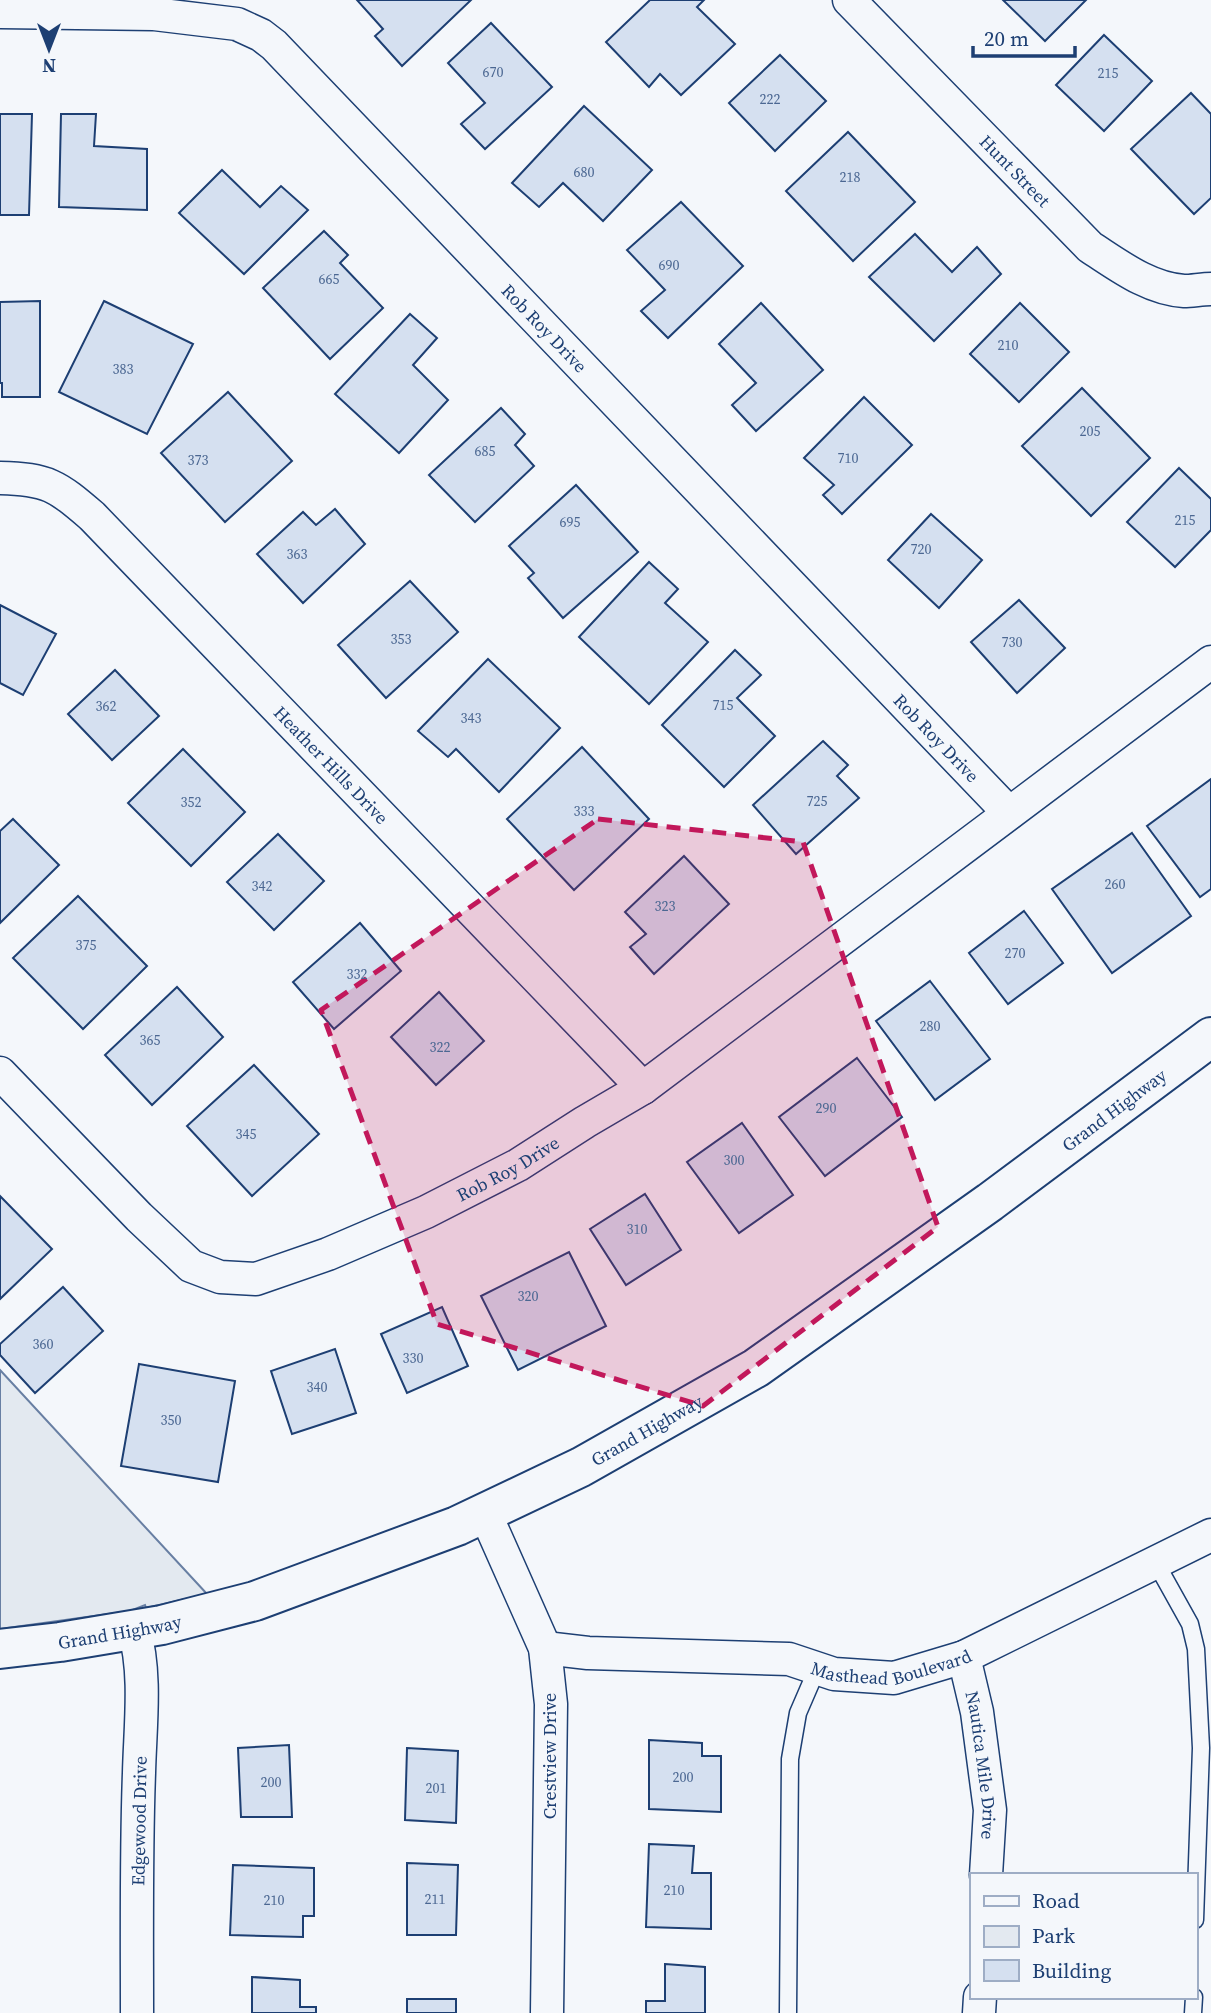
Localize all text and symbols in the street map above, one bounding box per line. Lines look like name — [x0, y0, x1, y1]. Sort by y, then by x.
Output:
north arrow — [14, 14, 84, 84]
scale bar — [973, 14, 1074, 58]
text: 20 m — [984, 24, 1029, 53]
text: N — [42, 53, 56, 79]
house number: 670 — [483, 62, 504, 82]
house number: 215 — [1098, 63, 1119, 83]
house number: 222 — [760, 89, 781, 109]
street label: Hunt Street — [974, 129, 1056, 212]
house number: 680 — [574, 162, 595, 182]
house number: 218 — [840, 167, 861, 187]
house number: 690 — [659, 255, 680, 275]
house number: 665 — [319, 269, 340, 289]
street label: Rob Roy Drive — [496, 278, 593, 378]
house number: 210 — [998, 335, 1019, 355]
house number: 383 — [113, 359, 134, 379]
house number: 205 — [1080, 421, 1101, 441]
house number: 685 — [475, 441, 496, 461]
house number: 710 — [838, 448, 859, 468]
house number: 373 — [188, 450, 209, 470]
house number: 215 — [1175, 510, 1196, 530]
house number: 695 — [560, 512, 581, 532]
house number: 720 — [911, 539, 932, 559]
house number: 363 — [287, 544, 308, 564]
house number: 353 — [391, 629, 412, 649]
house number: 730 — [1002, 632, 1023, 652]
street label: Rob Roy Drive — [888, 688, 985, 787]
house number: 715 — [713, 695, 734, 715]
house number: 362 — [96, 696, 117, 716]
street label: Heather Hills Drive — [269, 700, 394, 829]
house number: 343 — [461, 708, 482, 728]
house number: 725 — [807, 791, 828, 811]
house number: 352 — [181, 792, 202, 812]
house number: 333 — [574, 801, 595, 821]
house number: 260 — [1105, 874, 1126, 894]
house number: 342 — [252, 876, 273, 896]
house number: 323 — [655, 896, 676, 916]
house number: 375 — [76, 935, 97, 955]
house number: 270 — [1005, 943, 1026, 963]
house number: 332 — [347, 964, 368, 984]
house number: 280 — [920, 1016, 941, 1036]
house number: 365 — [140, 1030, 161, 1050]
house number: 322 — [430, 1037, 451, 1057]
street label: Grand Highway — [1056, 1062, 1172, 1157]
house number: 290 — [816, 1098, 837, 1118]
house number: 345 — [236, 1124, 257, 1144]
street label: Rob Roy Drive — [452, 1130, 564, 1207]
house number: 300 — [724, 1150, 745, 1170]
house number: 310 — [627, 1219, 648, 1239]
house number: 320 — [518, 1286, 539, 1306]
house number: 360 — [33, 1334, 54, 1354]
house number: 330 — [403, 1348, 424, 1368]
house number: 340 — [307, 1377, 328, 1397]
street label: Grand Highway — [586, 1388, 708, 1472]
house number: 350 — [161, 1410, 182, 1430]
street label: Grand Highway — [56, 1608, 185, 1655]
street label: Masthead Boulevard — [808, 1643, 976, 1690]
street label: Nautica Mile Drive — [960, 1688, 1003, 1840]
street label: Crestview Drive — [537, 1693, 562, 1819]
street label: Edgewood Drive — [125, 1756, 153, 1886]
house number: 200 — [673, 1767, 694, 1787]
house number: 200 — [261, 1772, 282, 1792]
house number: 201 — [426, 1778, 447, 1798]
legend — [970, 1873, 1197, 1999]
house number: 210 — [664, 1880, 685, 1900]
text: Road — [1032, 1886, 1080, 1915]
house number: 211 — [425, 1889, 446, 1909]
house number: 210 — [264, 1890, 285, 1910]
text: Park — [1032, 1921, 1076, 1950]
text: Building — [1032, 1956, 1111, 1985]

